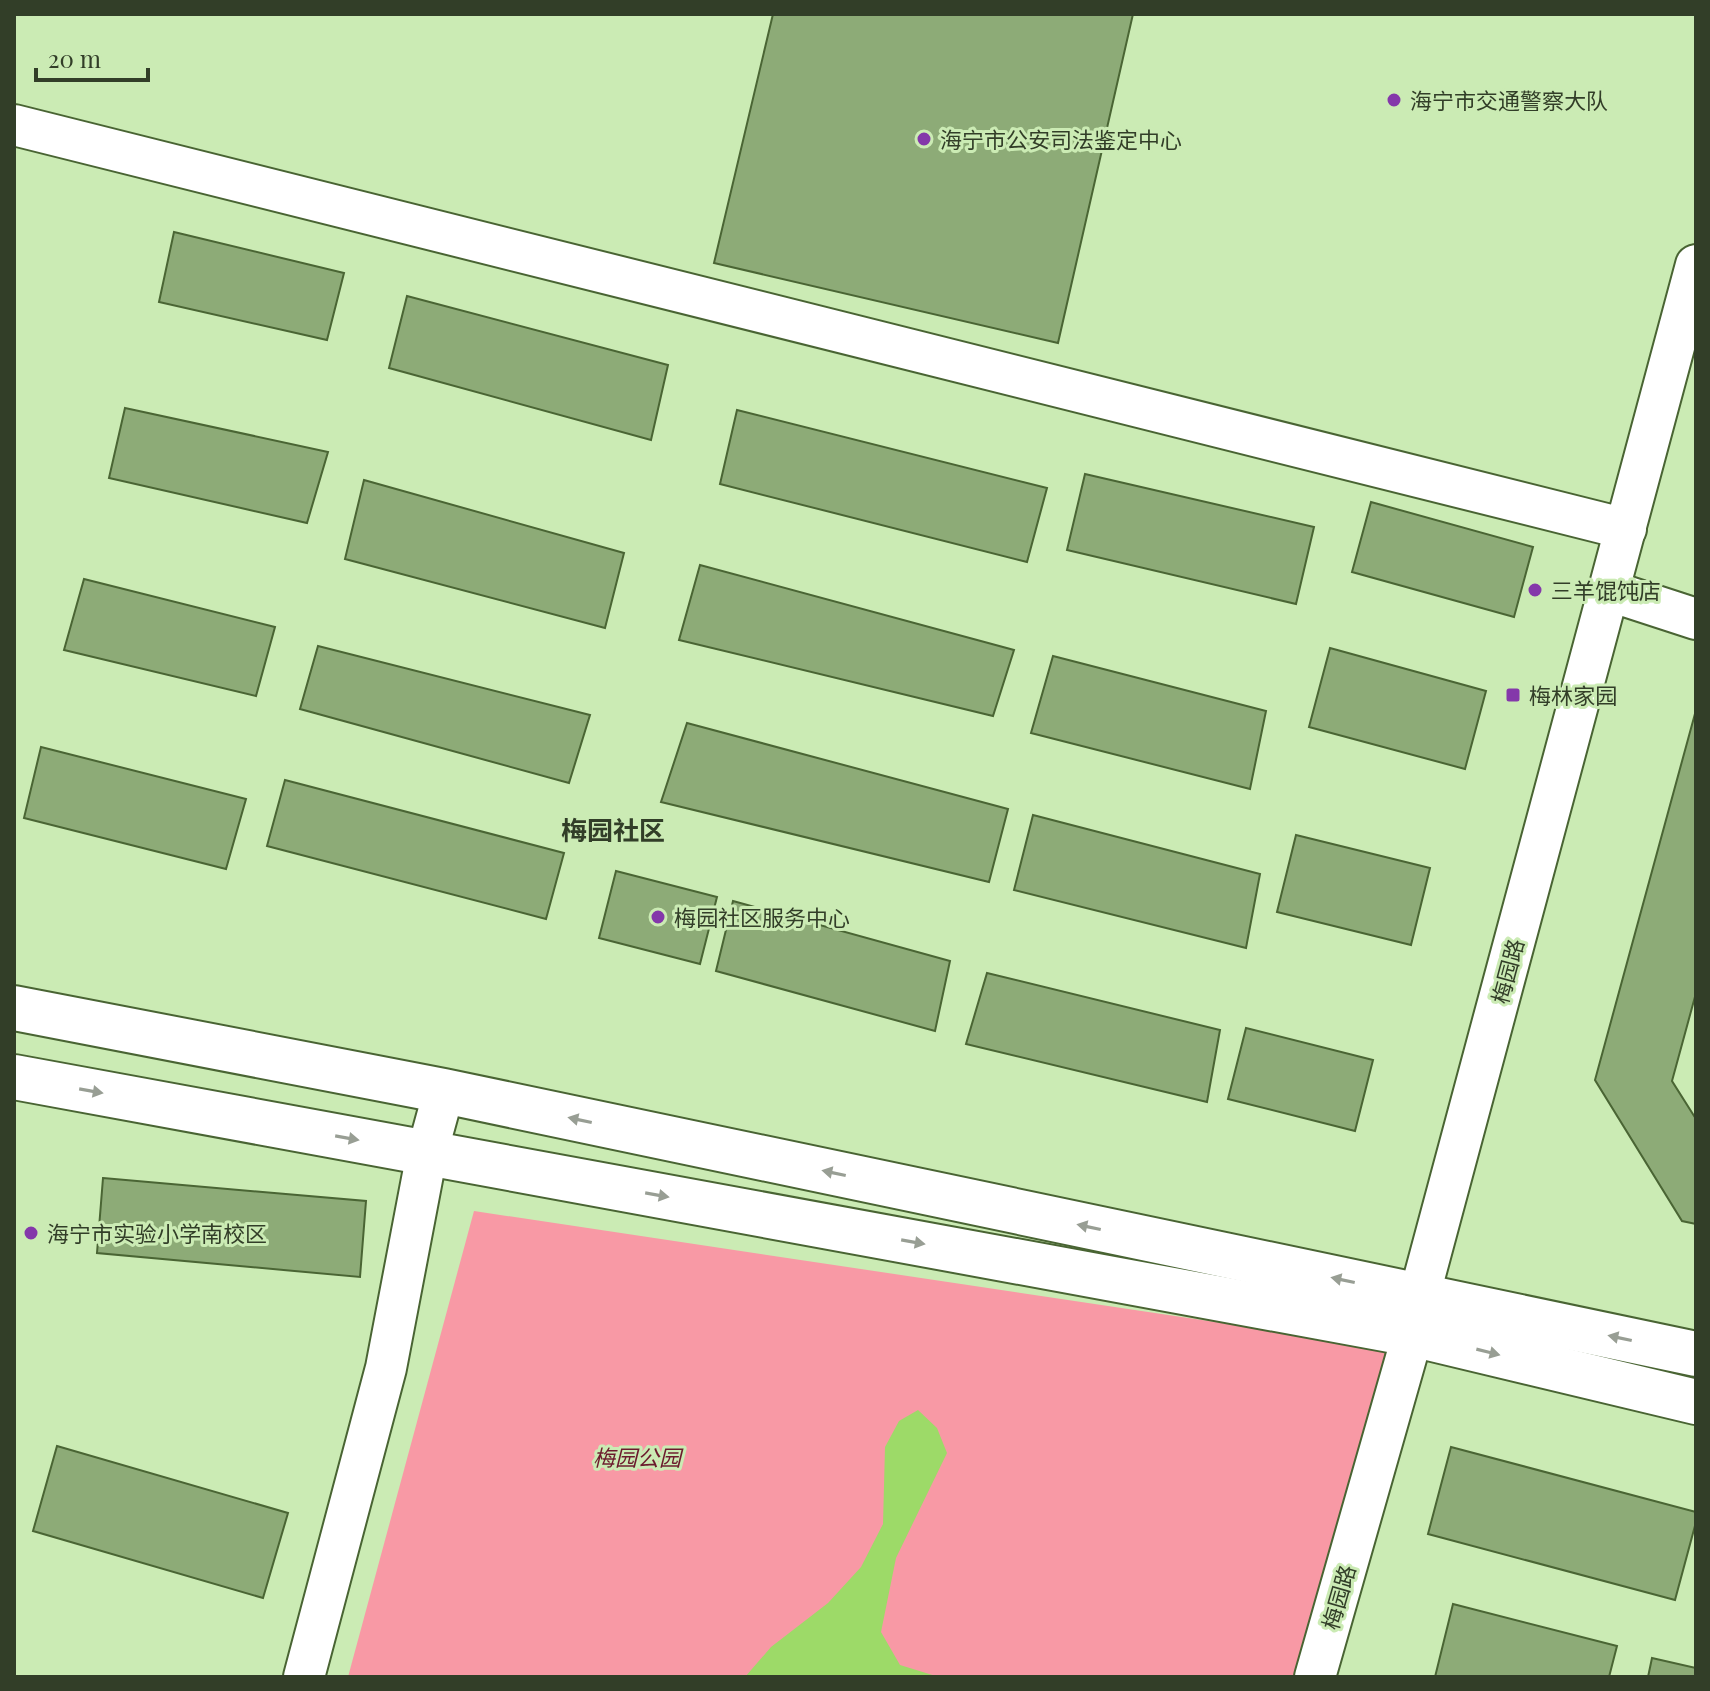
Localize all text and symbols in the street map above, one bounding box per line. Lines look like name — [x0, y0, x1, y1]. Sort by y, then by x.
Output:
scale bar — [36, 32, 148, 82]
text: 20 m — [48, 42, 101, 74]
place label: 海宁市交通警察大队 — [1410, 85, 1608, 115]
marker: 海宁市交通警察大队 — [1385, 91, 1403, 109]
place label: 海宁市公安司法鉴定中心 — [940, 124, 1182, 154]
marker: 海宁市公安司法鉴定中心 — [915, 130, 933, 148]
place label: 三羊馄饨店 — [1551, 575, 1661, 605]
marker: 三羊馄饨店 — [1526, 581, 1544, 599]
place label: 梅林家园 — [1529, 680, 1617, 710]
marker: 梅林家园 — [1504, 686, 1522, 704]
district label: 梅园社区 — [561, 812, 665, 847]
place label: 梅园社区服务中心 — [674, 902, 850, 932]
marker: 梅园社区服务中心 — [649, 908, 667, 926]
street label: 梅园路 — [1484, 935, 1530, 1007]
one-way arrow — [79, 1086, 104, 1098]
one-way arrow — [567, 1113, 592, 1125]
one-way arrow — [334, 1133, 359, 1145]
one-way arrow — [821, 1166, 846, 1179]
one-way arrow — [645, 1190, 670, 1202]
place label: 海宁市实验小学南校区 — [47, 1218, 267, 1248]
one-way arrow — [1076, 1220, 1101, 1233]
marker: 海宁市实验小学南校区 — [22, 1224, 40, 1242]
one-way arrow — [901, 1237, 926, 1249]
one-way arrow — [1330, 1274, 1355, 1286]
one-way arrow — [1607, 1331, 1632, 1344]
one-way arrow — [1476, 1346, 1501, 1359]
park label: 梅园公园 — [593, 1442, 684, 1472]
street label: 梅园路 — [1314, 1561, 1362, 1633]

